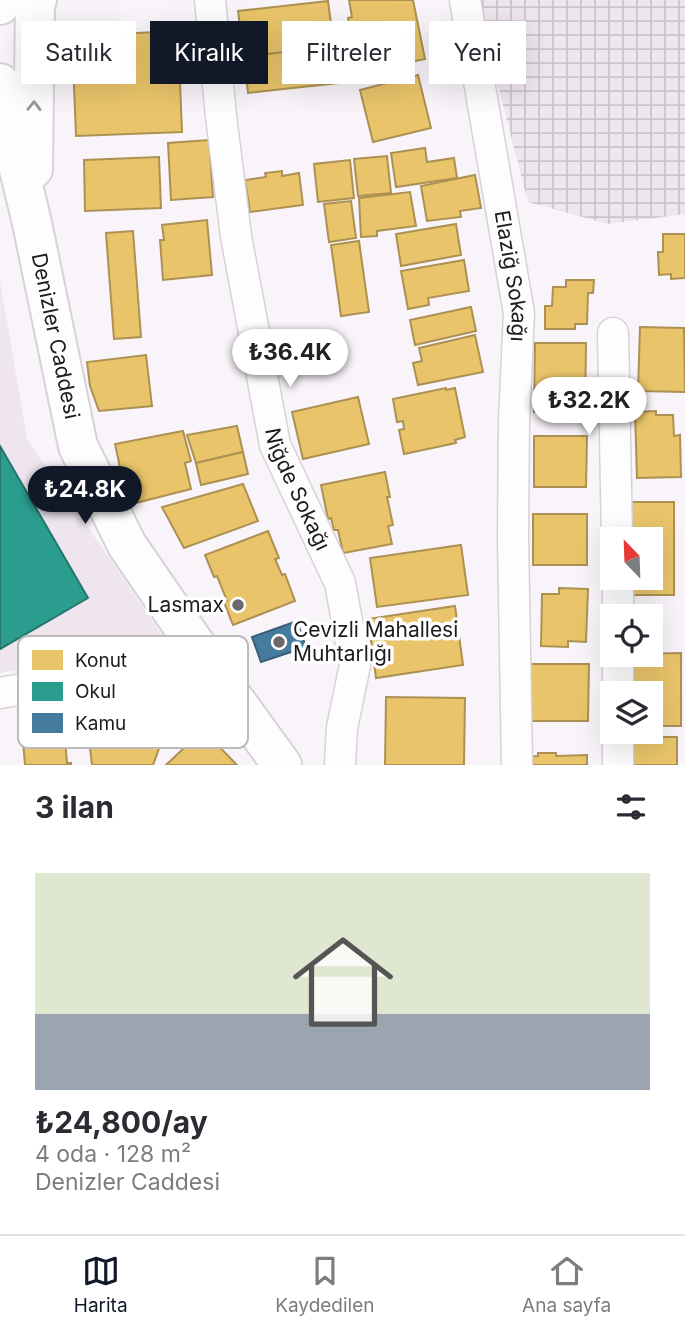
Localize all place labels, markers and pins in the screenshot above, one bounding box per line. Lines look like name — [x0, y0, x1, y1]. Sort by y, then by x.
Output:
pin: ₺36.4K — [233, 330, 347, 389]
pin: ₺32.2K — [532, 378, 646, 437]
pin: ₺24.8K — [28, 466, 142, 526]
place label: Lasmax — [148, 592, 224, 617]
marker: Lasmax — [230, 597, 246, 613]
place label: Cevizli Mahallesi Muhtarlığı — [293, 617, 458, 666]
marker: Cevizli Mahallesi Muhtarlığı — [271, 634, 287, 650]

